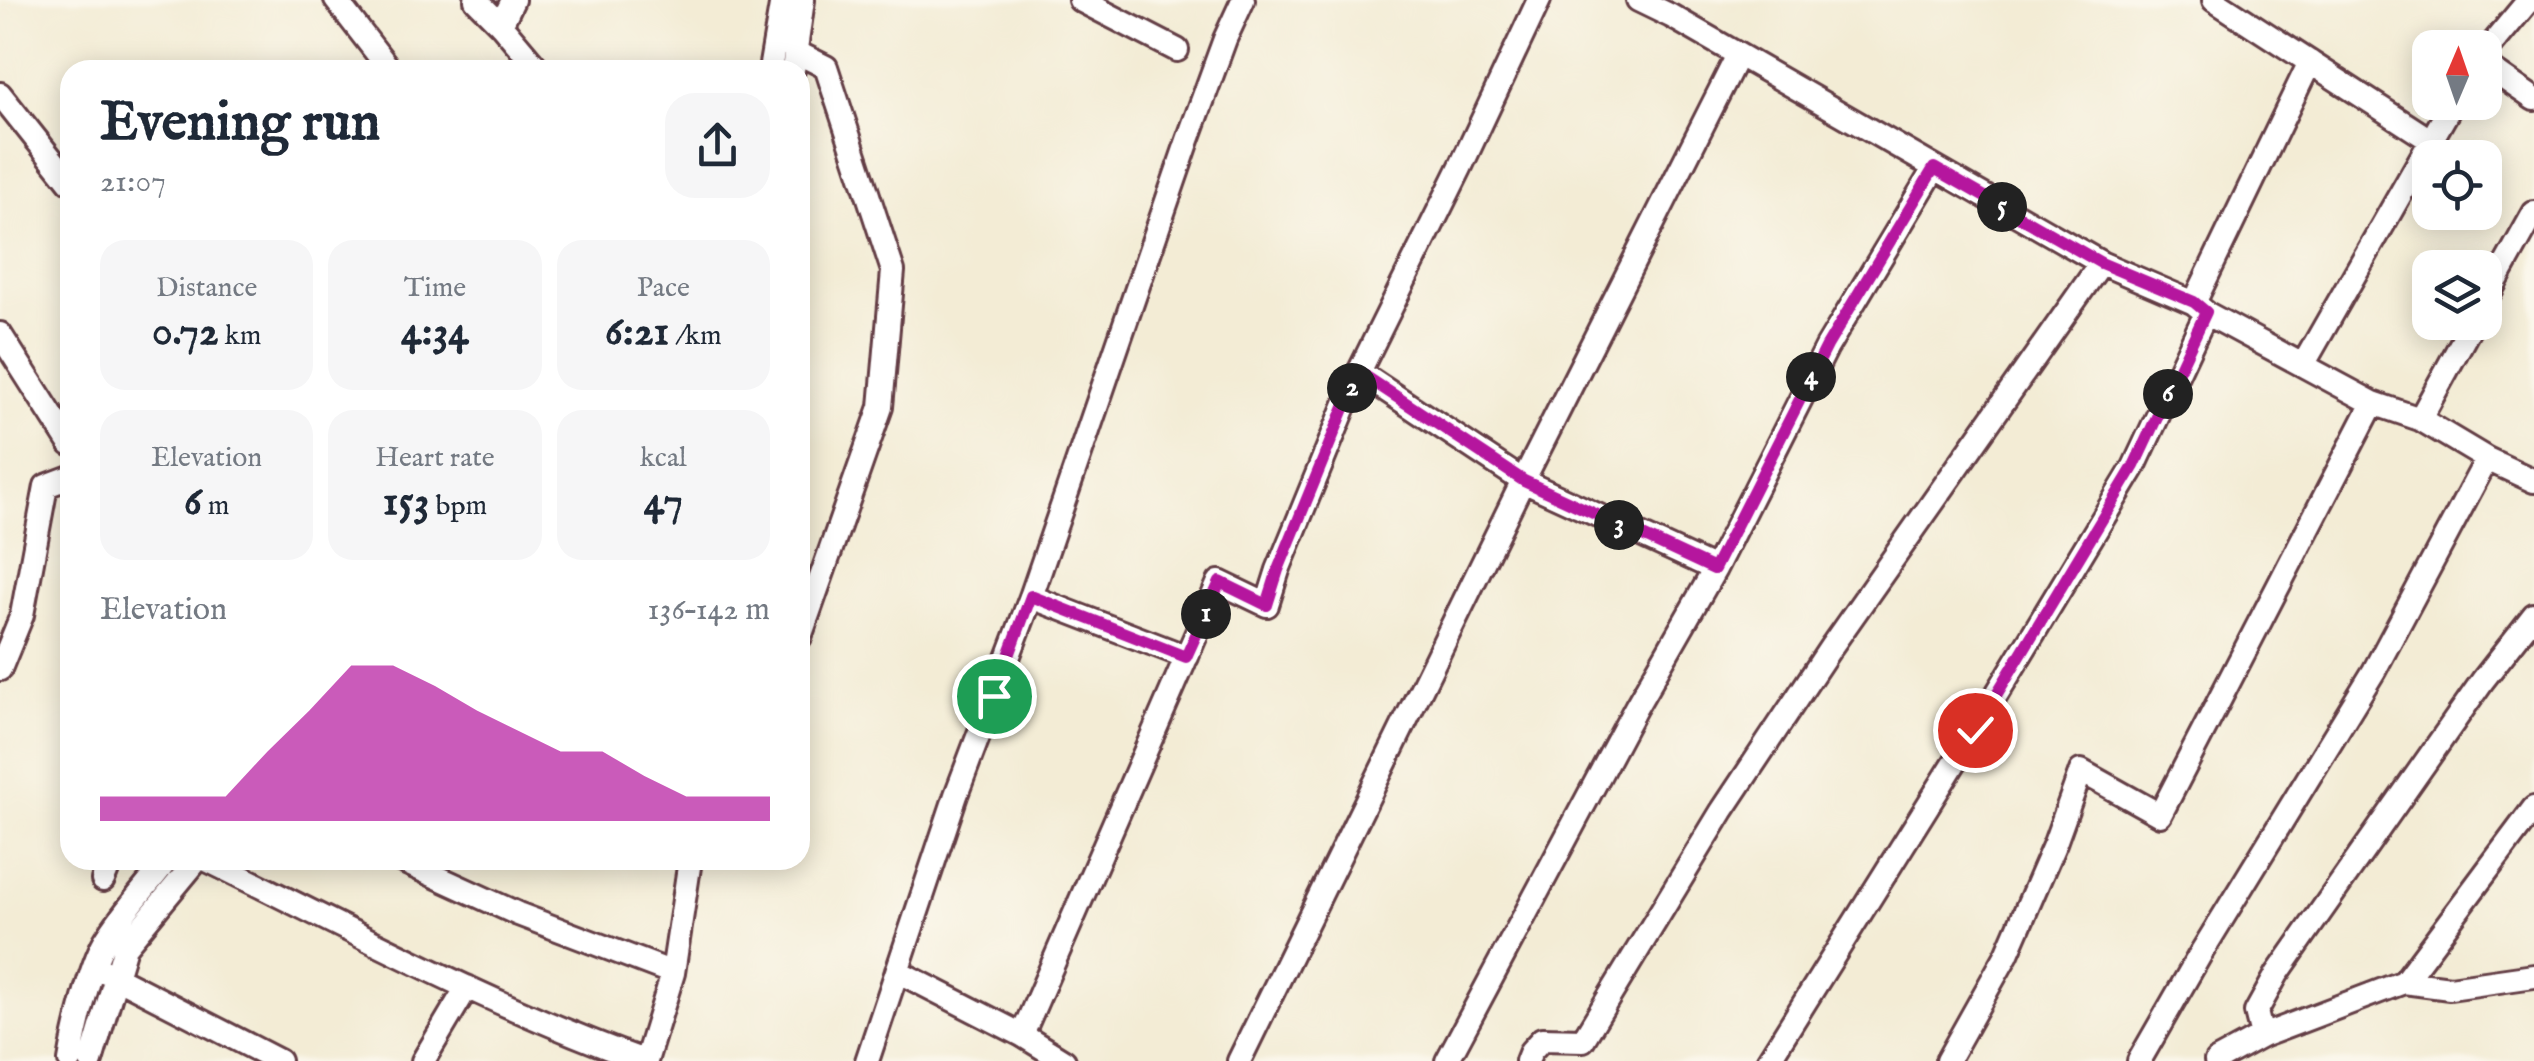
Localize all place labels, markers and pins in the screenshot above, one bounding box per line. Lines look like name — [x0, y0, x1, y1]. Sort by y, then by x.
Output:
pin: 5 — [1977, 182, 2027, 232]
pin: 4 — [1786, 352, 1836, 402]
pin: 2 — [1327, 363, 1377, 413]
pin: 6 — [2143, 369, 2193, 419]
pin: 3 — [1594, 500, 1644, 550]
pin: 1 — [1181, 589, 1231, 639]
pin — [952, 654, 1037, 739]
pin — [1933, 688, 2018, 773]

